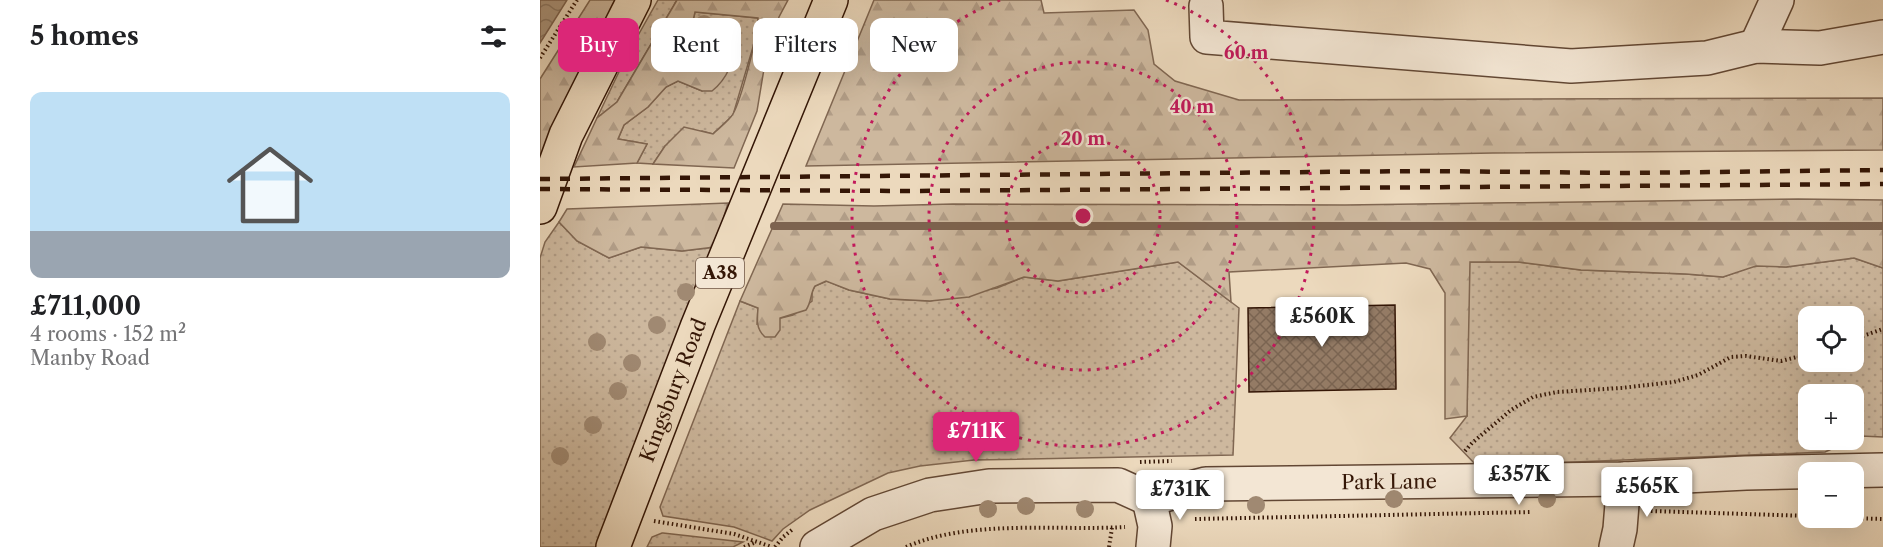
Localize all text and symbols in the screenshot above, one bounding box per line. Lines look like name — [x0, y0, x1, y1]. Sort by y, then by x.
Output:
chip: Buy — [558, 18, 639, 72]
chip: Rent — [651, 18, 741, 72]
chip: Filters — [753, 18, 858, 72]
chip: New — [870, 18, 958, 72]
text: 5 homes — [30, 20, 139, 52]
icon: filters — [477, 20, 510, 53]
text: 60 m — [1224, 42, 1268, 64]
text: 40 m — [1170, 96, 1214, 118]
text: 20 m — [1061, 128, 1105, 150]
icon: home — [216, 131, 324, 239]
centre of rings — [1073, 206, 1093, 226]
road number: A38 — [696, 258, 744, 288]
text: £711,000 — [30, 290, 141, 322]
pin: £560K — [1280, 297, 1364, 348]
text: £560K — [1289, 304, 1355, 328]
map controls — [1798, 306, 1864, 528]
button: locate — [1798, 306, 1864, 372]
street label: Kingsbury Road — [635, 315, 711, 465]
text: 4 rooms · 152 m² — [30, 322, 186, 346]
text: Manby Road — [30, 346, 150, 370]
button: + — [1798, 384, 1864, 450]
pin: £711K — [934, 412, 1018, 463]
text: £711K — [947, 419, 1005, 443]
pin: £357K — [1477, 455, 1561, 506]
text: £357K — [1488, 462, 1550, 486]
button: − — [1798, 462, 1864, 528]
pin: £565K — [1605, 467, 1689, 518]
street label: Park Lane — [1341, 469, 1437, 494]
pin: £731K — [1138, 470, 1222, 521]
text: £565K — [1615, 474, 1679, 498]
text: £731K — [1150, 477, 1210, 501]

